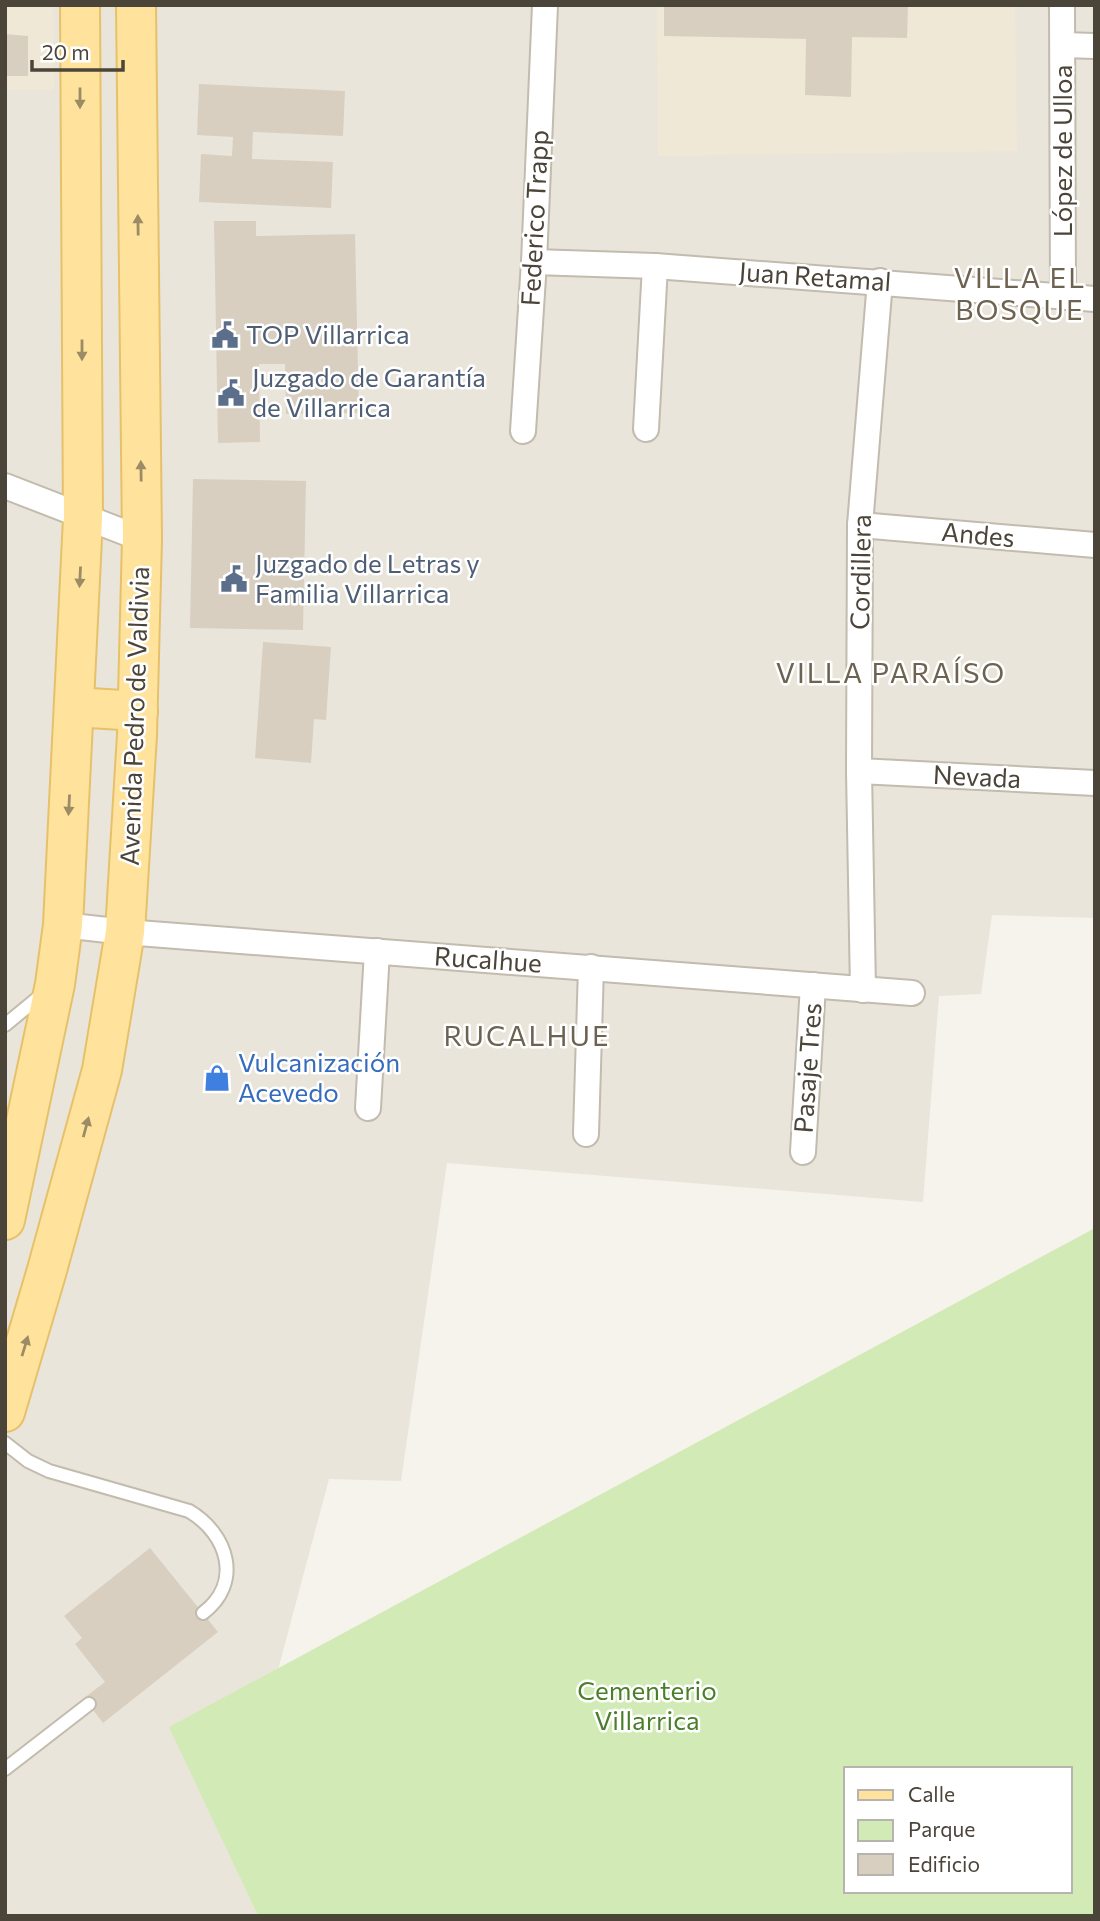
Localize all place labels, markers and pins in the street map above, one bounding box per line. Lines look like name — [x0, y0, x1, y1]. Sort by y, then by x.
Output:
place label: TOP Villarrica — [246, 318, 410, 349]
public building icon: TOP Villarrica — [210, 320, 240, 350]
place label: Juzgado de Garantía de Villarrica — [252, 361, 486, 422]
public building icon: Juzgado de Garantía de Villarrica — [216, 378, 246, 408]
place label: Juzgado de Letras y Familia Villarrica — [255, 547, 480, 608]
public building icon: Juzgado de Letras y Familia Villarrica — [219, 564, 249, 594]
place label: Vulcanización Acevedo — [238, 1046, 400, 1107]
shop icon: Vulcanización Acevedo — [202, 1063, 232, 1093]

